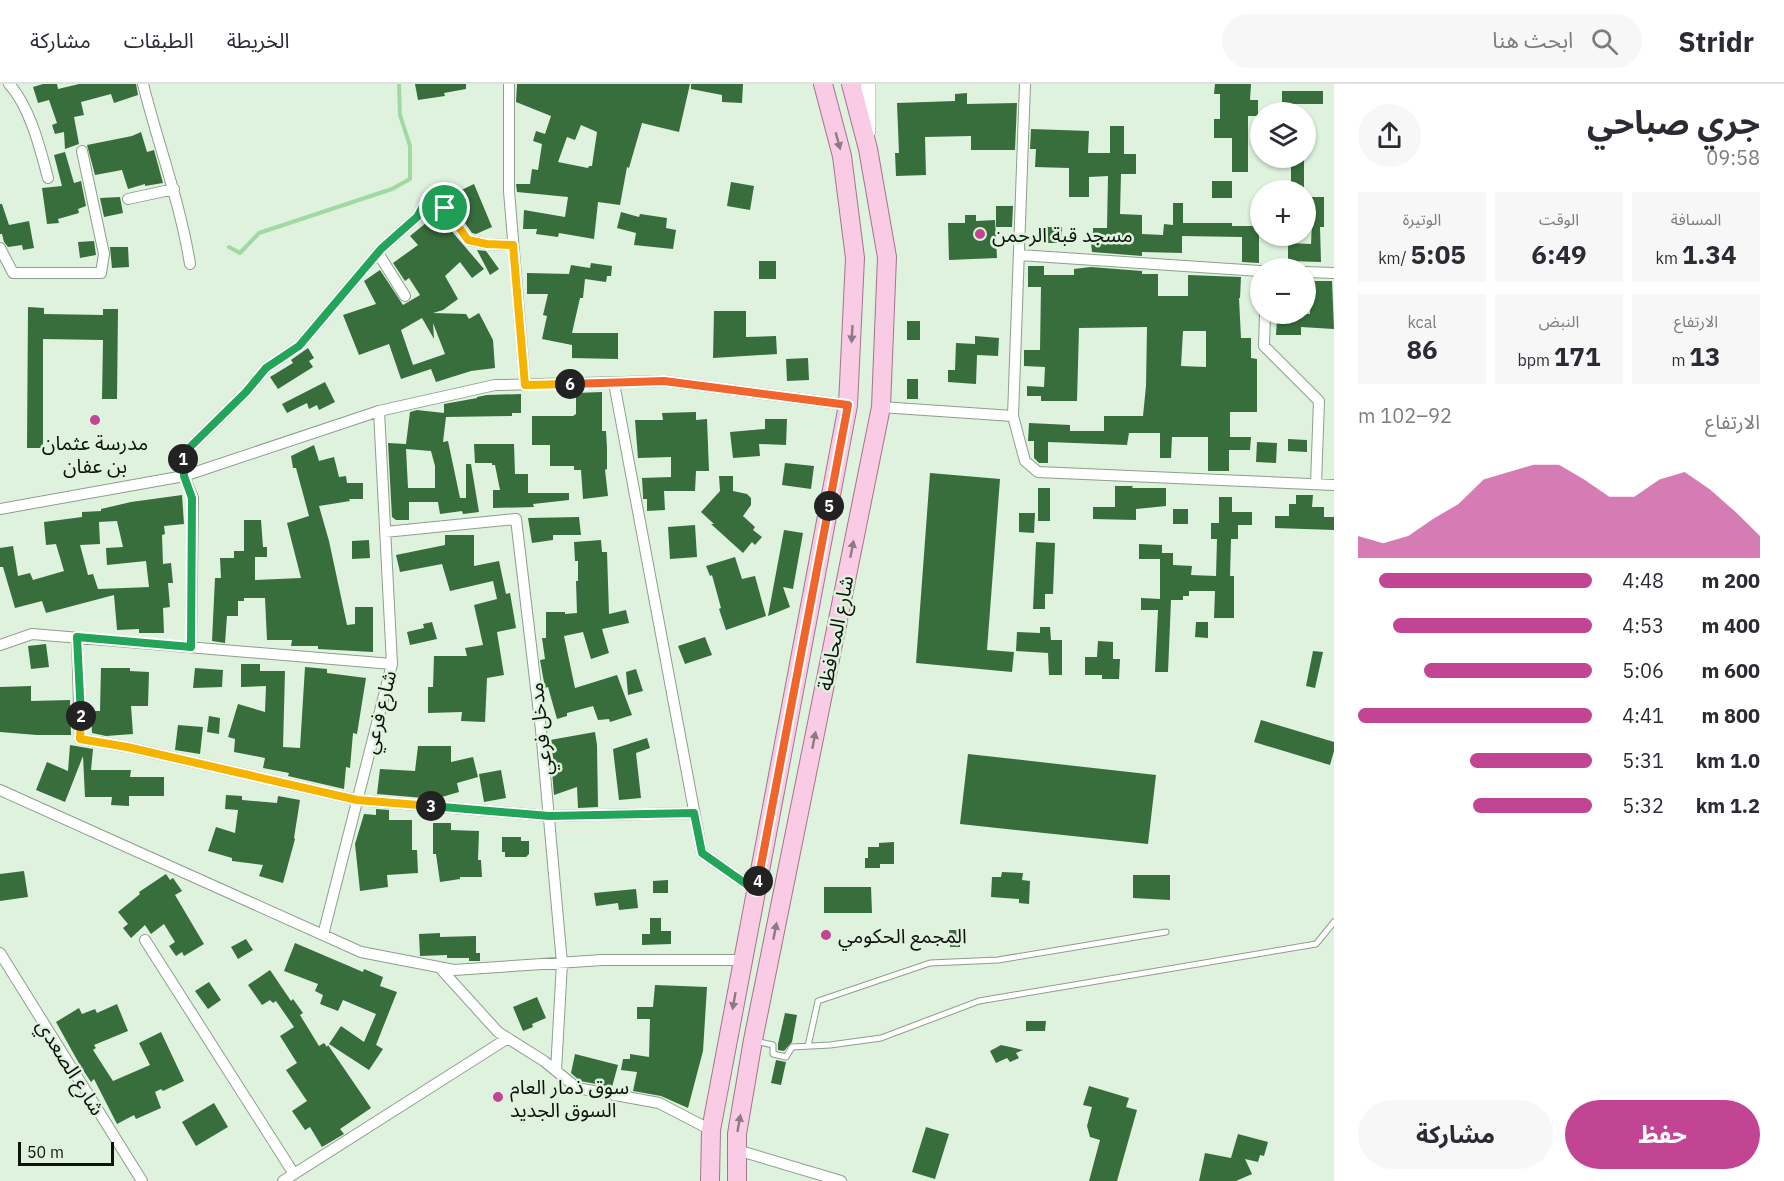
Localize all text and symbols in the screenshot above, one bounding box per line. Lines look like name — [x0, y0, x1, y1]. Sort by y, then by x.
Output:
search box — [1222, 14, 1642, 68]
text: Stridr — [1678, 23, 1754, 60]
text: ابحث هنا — [1492, 25, 1573, 54]
icon: search — [1588, 25, 1621, 58]
text: مشاركة — [30, 26, 91, 54]
text: الطبقات — [124, 26, 194, 54]
text: الخريطة — [227, 26, 290, 54]
text: جري صباحي — [1587, 100, 1760, 143]
map controls — [1250, 102, 1316, 324]
button: layers — [1250, 102, 1316, 168]
button: share — [1358, 104, 1421, 167]
one-way arrow — [834, 132, 843, 150]
text: 09:58 — [1706, 144, 1760, 171]
button: + — [1250, 180, 1316, 246]
pin — [419, 182, 470, 233]
icon: arrive — [428, 191, 461, 224]
text: الوتيرة — [1403, 209, 1441, 229]
text: الوقت — [1539, 209, 1579, 229]
text: المسافة — [1671, 209, 1721, 229]
place label: مسجد قبة الرحمن — [992, 221, 1133, 248]
marker: مسجد قبة الرحمن — [973, 227, 987, 241]
text: 5:05 — [1410, 237, 1466, 271]
text: 6:49 — [1531, 237, 1587, 271]
text: 1.34 — [1682, 237, 1737, 271]
text: /km — [1378, 248, 1410, 268]
text: km — [1655, 248, 1682, 268]
button: − — [1250, 258, 1316, 324]
text: النبض — [1539, 311, 1579, 331]
text: الارتفاع — [1674, 311, 1718, 331]
text: kcal — [1407, 312, 1437, 332]
one-way arrow — [847, 325, 856, 344]
text: 86 — [1406, 332, 1438, 366]
text: 171 — [1554, 339, 1601, 373]
text: 13 — [1689, 339, 1720, 373]
text: bpm — [1517, 350, 1554, 370]
text: m — [1672, 350, 1689, 370]
pin: 6 — [555, 369, 585, 399]
text: 6 — [565, 374, 575, 394]
text: 92–102 m — [1358, 402, 1452, 429]
text: الارتفاع — [1705, 408, 1760, 435]
marker: مدرسة عثمان بن عفان — [88, 413, 102, 427]
place label: مدرسة عثمان بن عفان — [42, 429, 148, 479]
pin: 1 — [168, 444, 198, 474]
text: 1 — [178, 449, 188, 469]
pin: 5 — [814, 491, 844, 521]
text: 5 — [824, 496, 834, 516]
one-way arrow — [848, 539, 857, 558]
text: 4:48 — [1622, 567, 1664, 594]
text: 200 m — [1701, 567, 1760, 594]
street label: شارع المحافظة — [811, 573, 861, 693]
text: 4:53 — [1622, 612, 1664, 639]
text: 400 m — [1701, 612, 1760, 639]
text: 5:06 — [1622, 657, 1664, 684]
text: 600 m — [1701, 657, 1760, 684]
street label: شارع فرعي — [356, 668, 405, 757]
street label: مدخل فرعي — [522, 681, 561, 777]
pin: 2 — [66, 701, 96, 731]
text: 4:41 — [1622, 702, 1664, 729]
text: 800 m — [1701, 702, 1760, 729]
text: 2 — [76, 706, 86, 726]
one-way arrow — [810, 730, 819, 749]
text: 5:31 — [1622, 747, 1664, 774]
text: 1.0 km — [1696, 747, 1760, 774]
pin: 3 — [416, 791, 446, 821]
text: 5:32 — [1622, 792, 1664, 819]
text: 1.2 km — [1696, 792, 1760, 819]
text: 3 — [426, 796, 436, 816]
pin: 4 — [743, 866, 773, 896]
text: 4 — [753, 871, 763, 891]
one-way arrow — [771, 921, 780, 940]
place label: المجمع الحكومي — [838, 922, 967, 951]
marker: المجمع الحكومي — [819, 928, 833, 942]
one-way arrow — [729, 992, 738, 1011]
street label: شارع الصعدي — [28, 1014, 111, 1122]
place label: سوق ذمار العام السوق الجديد — [510, 1073, 629, 1123]
marker: سوق ذمار العام السوق الجديد — [491, 1090, 505, 1104]
button: مشاركة — [1358, 1100, 1553, 1169]
button: حفظ — [1565, 1100, 1760, 1169]
one-way arrow — [735, 1113, 744, 1132]
scale bar — [18, 1139, 114, 1166]
text: 50 m — [27, 1142, 64, 1162]

